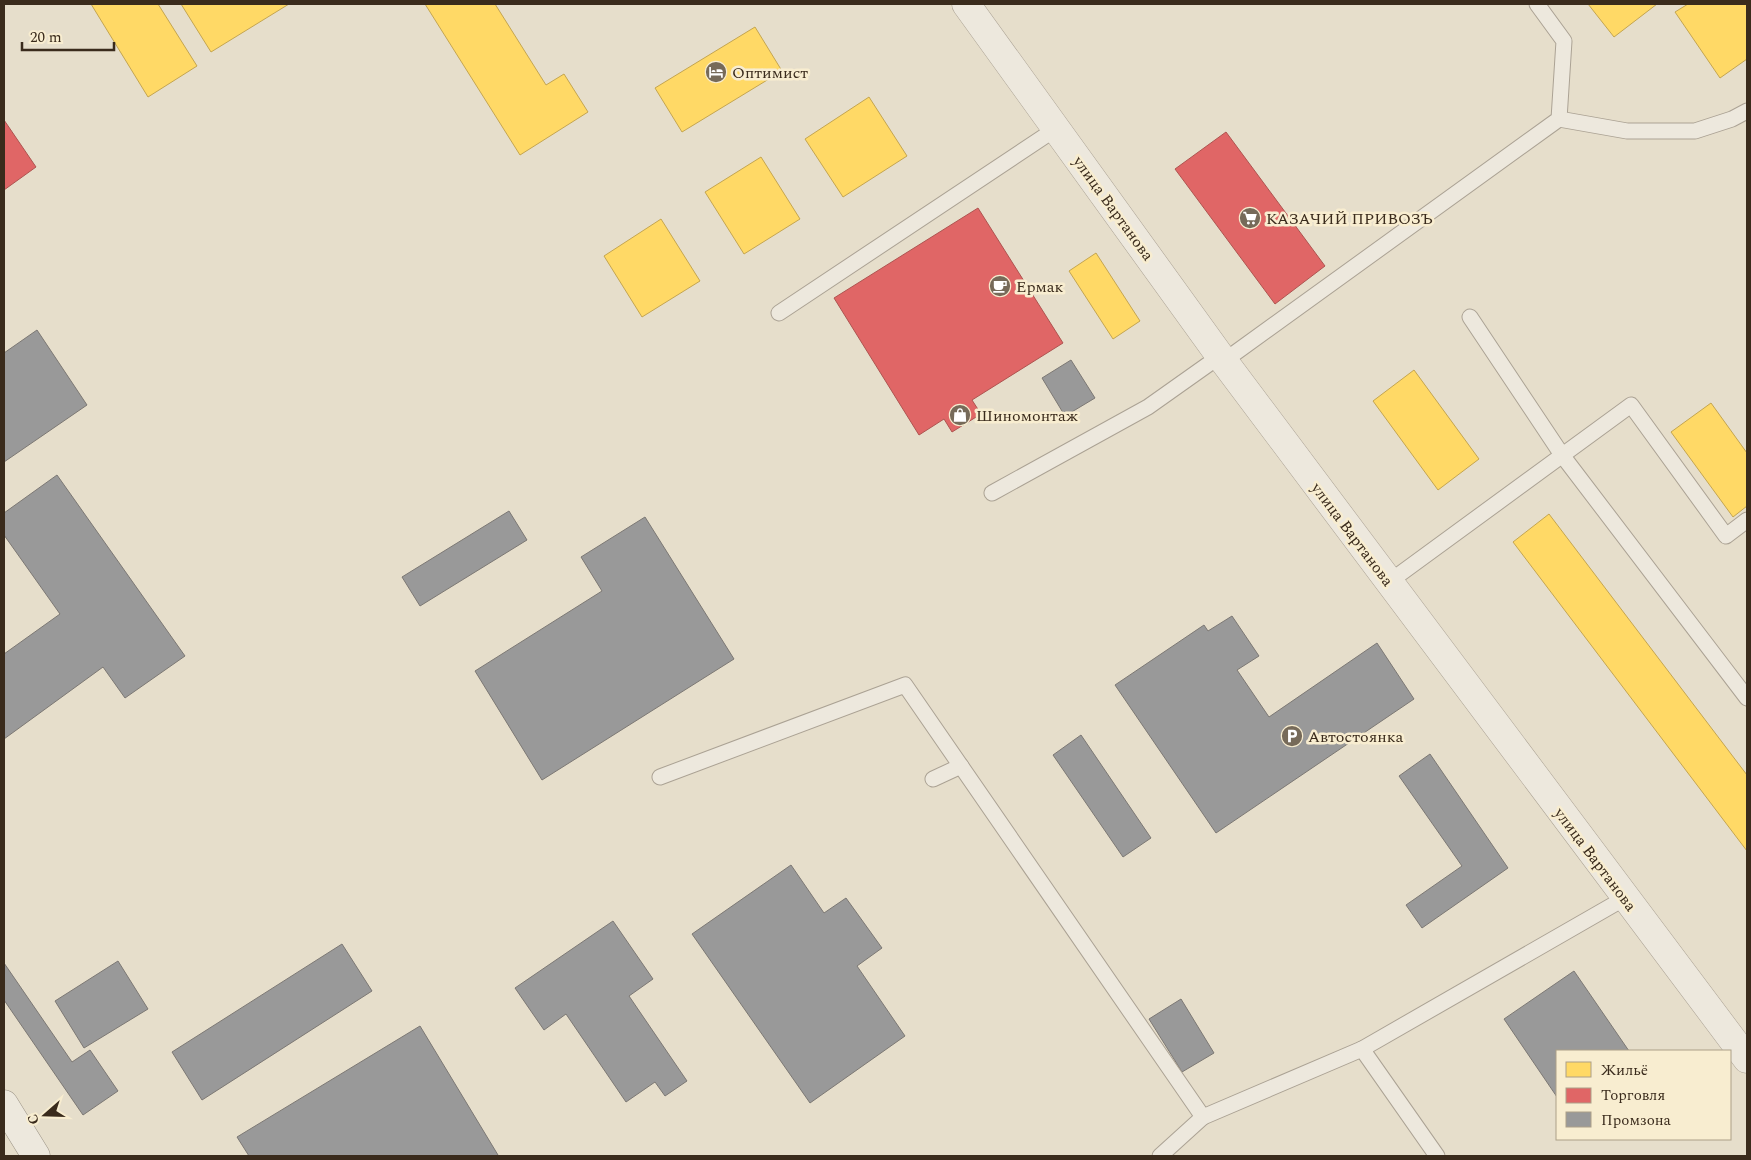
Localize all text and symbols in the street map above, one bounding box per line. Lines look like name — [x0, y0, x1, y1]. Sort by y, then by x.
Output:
scale bar — [22, 20, 115, 52]
text: 20 m — [30, 26, 62, 49]
hotel icon: Оптимист — [704, 60, 728, 84]
place label: Оптимист — [732, 61, 808, 85]
street label: улица Вартанова — [1066, 150, 1160, 266]
supermarket icon: КАЗАЧИЙ ПРИВОЗЪ — [1238, 206, 1262, 230]
place label: КАЗАЧИЙ ПРИВОЗЪ — [1266, 207, 1433, 231]
cafe icon: Ермак — [988, 274, 1012, 298]
place label: Ермак — [1016, 275, 1064, 299]
shop icon: Шиномонтаж — [948, 403, 972, 427]
place label: Шиномонтаж — [976, 404, 1079, 428]
street label: улица Вартанова — [1305, 477, 1399, 592]
parking icon: Автостоянка — [1280, 724, 1304, 748]
place label: Автостоянка — [1308, 725, 1403, 749]
street label: улица Вартанова — [1548, 802, 1642, 917]
legend — [1556, 1050, 1731, 1140]
text: Жильё — [1601, 1059, 1648, 1082]
text: Торговля — [1601, 1084, 1665, 1107]
north arrow — [20, 1090, 70, 1140]
text: Промзона — [1601, 1109, 1672, 1132]
text: С — [22, 1111, 45, 1128]

